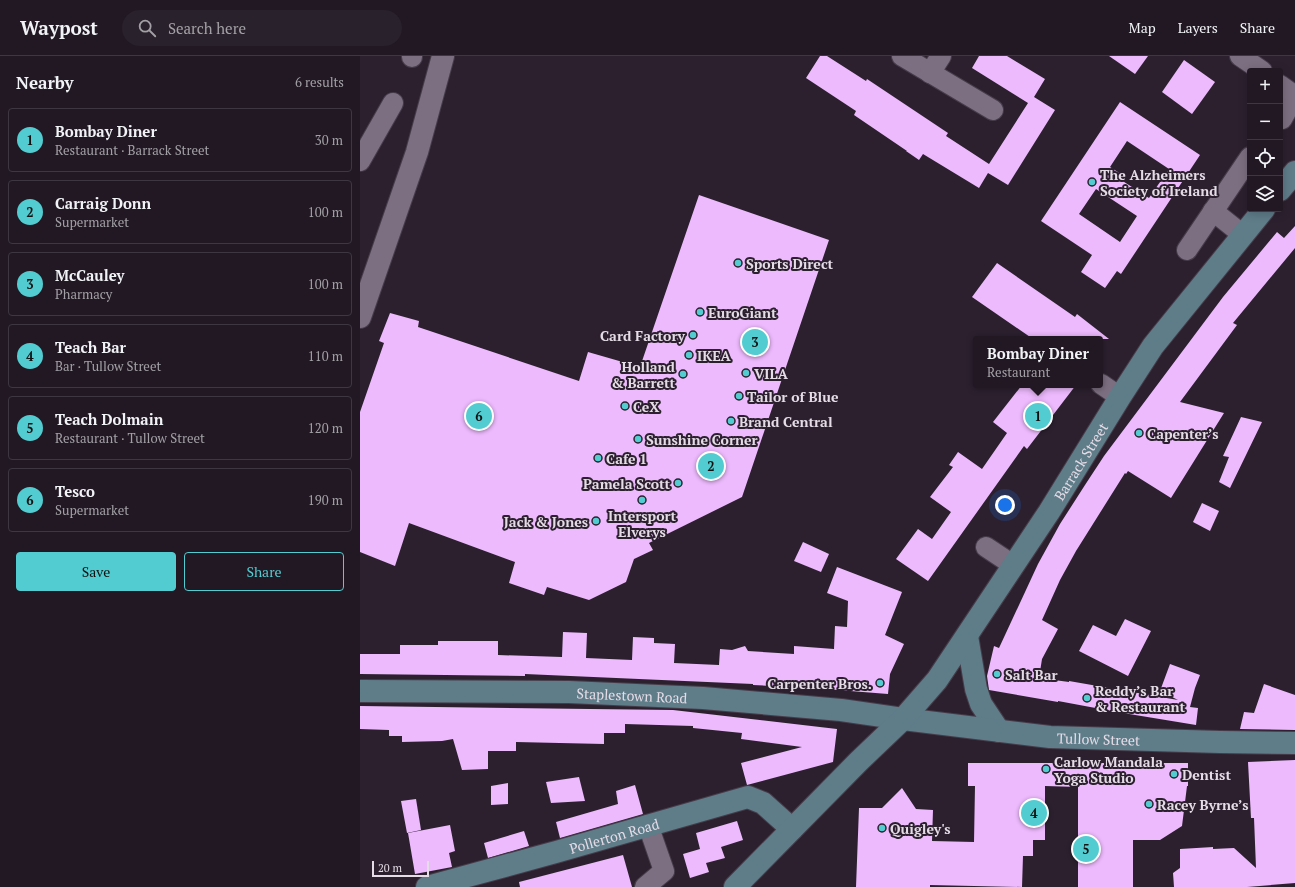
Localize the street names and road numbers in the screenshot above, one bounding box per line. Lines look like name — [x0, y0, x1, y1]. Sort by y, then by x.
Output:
street label: Barrack Street — [1049, 418, 1112, 504]
street label: Staplestown Road — [576, 683, 688, 707]
street label: Tullow Street — [1057, 728, 1141, 749]
street label: Pollerton Road — [567, 813, 661, 857]

